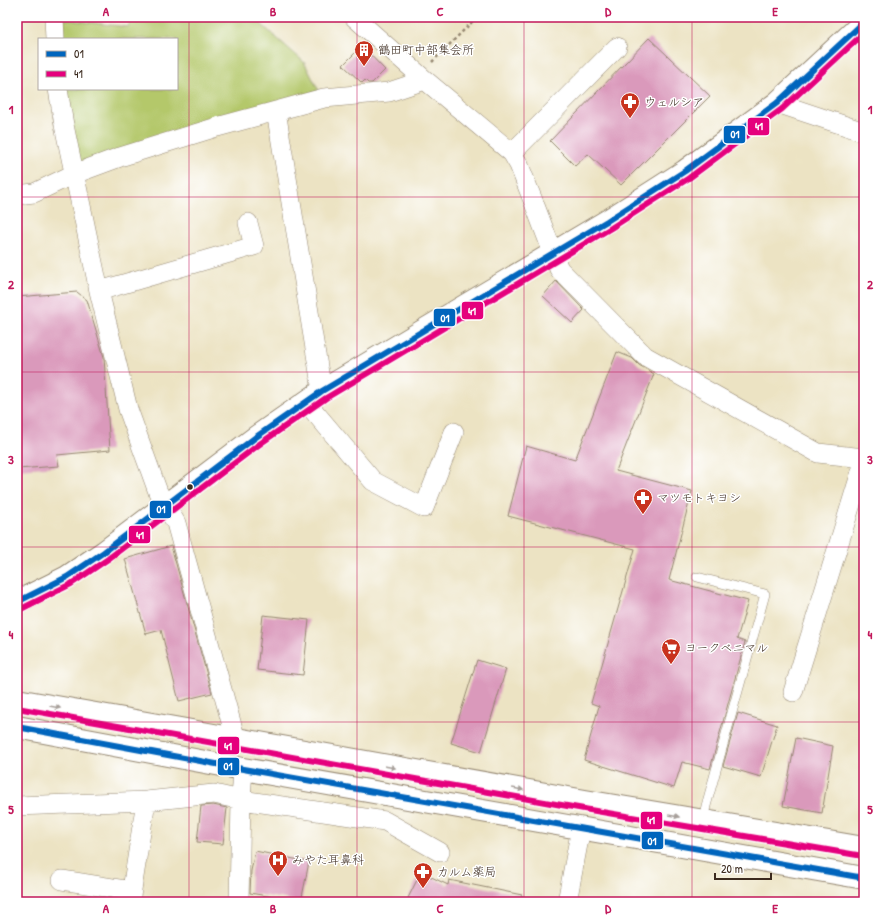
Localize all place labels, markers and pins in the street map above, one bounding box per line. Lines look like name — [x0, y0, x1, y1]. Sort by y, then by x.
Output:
building icon: 鶴田町中部集会所 — [353, 39, 375, 67]
place label: 鶴田町中部集会所 — [378, 41, 474, 58]
pharmacy icon: ウェルシア — [619, 91, 641, 119]
place label: ウェルシア — [644, 93, 704, 110]
unlabelled marker — [185, 482, 195, 492]
pharmacy icon: マツモトキヨシ — [632, 487, 654, 515]
place label: マツモトキヨシ — [657, 489, 741, 506]
supermarket icon: ヨークベニマル — [660, 637, 682, 665]
place label: ヨークベニマル — [685, 639, 768, 656]
hospital icon: みやた耳鼻科 — [267, 849, 289, 877]
place label: みやた耳鼻科 — [292, 851, 364, 868]
pharmacy icon: カルム薬局 — [412, 861, 434, 889]
place label: カルム薬局 — [437, 863, 497, 880]

